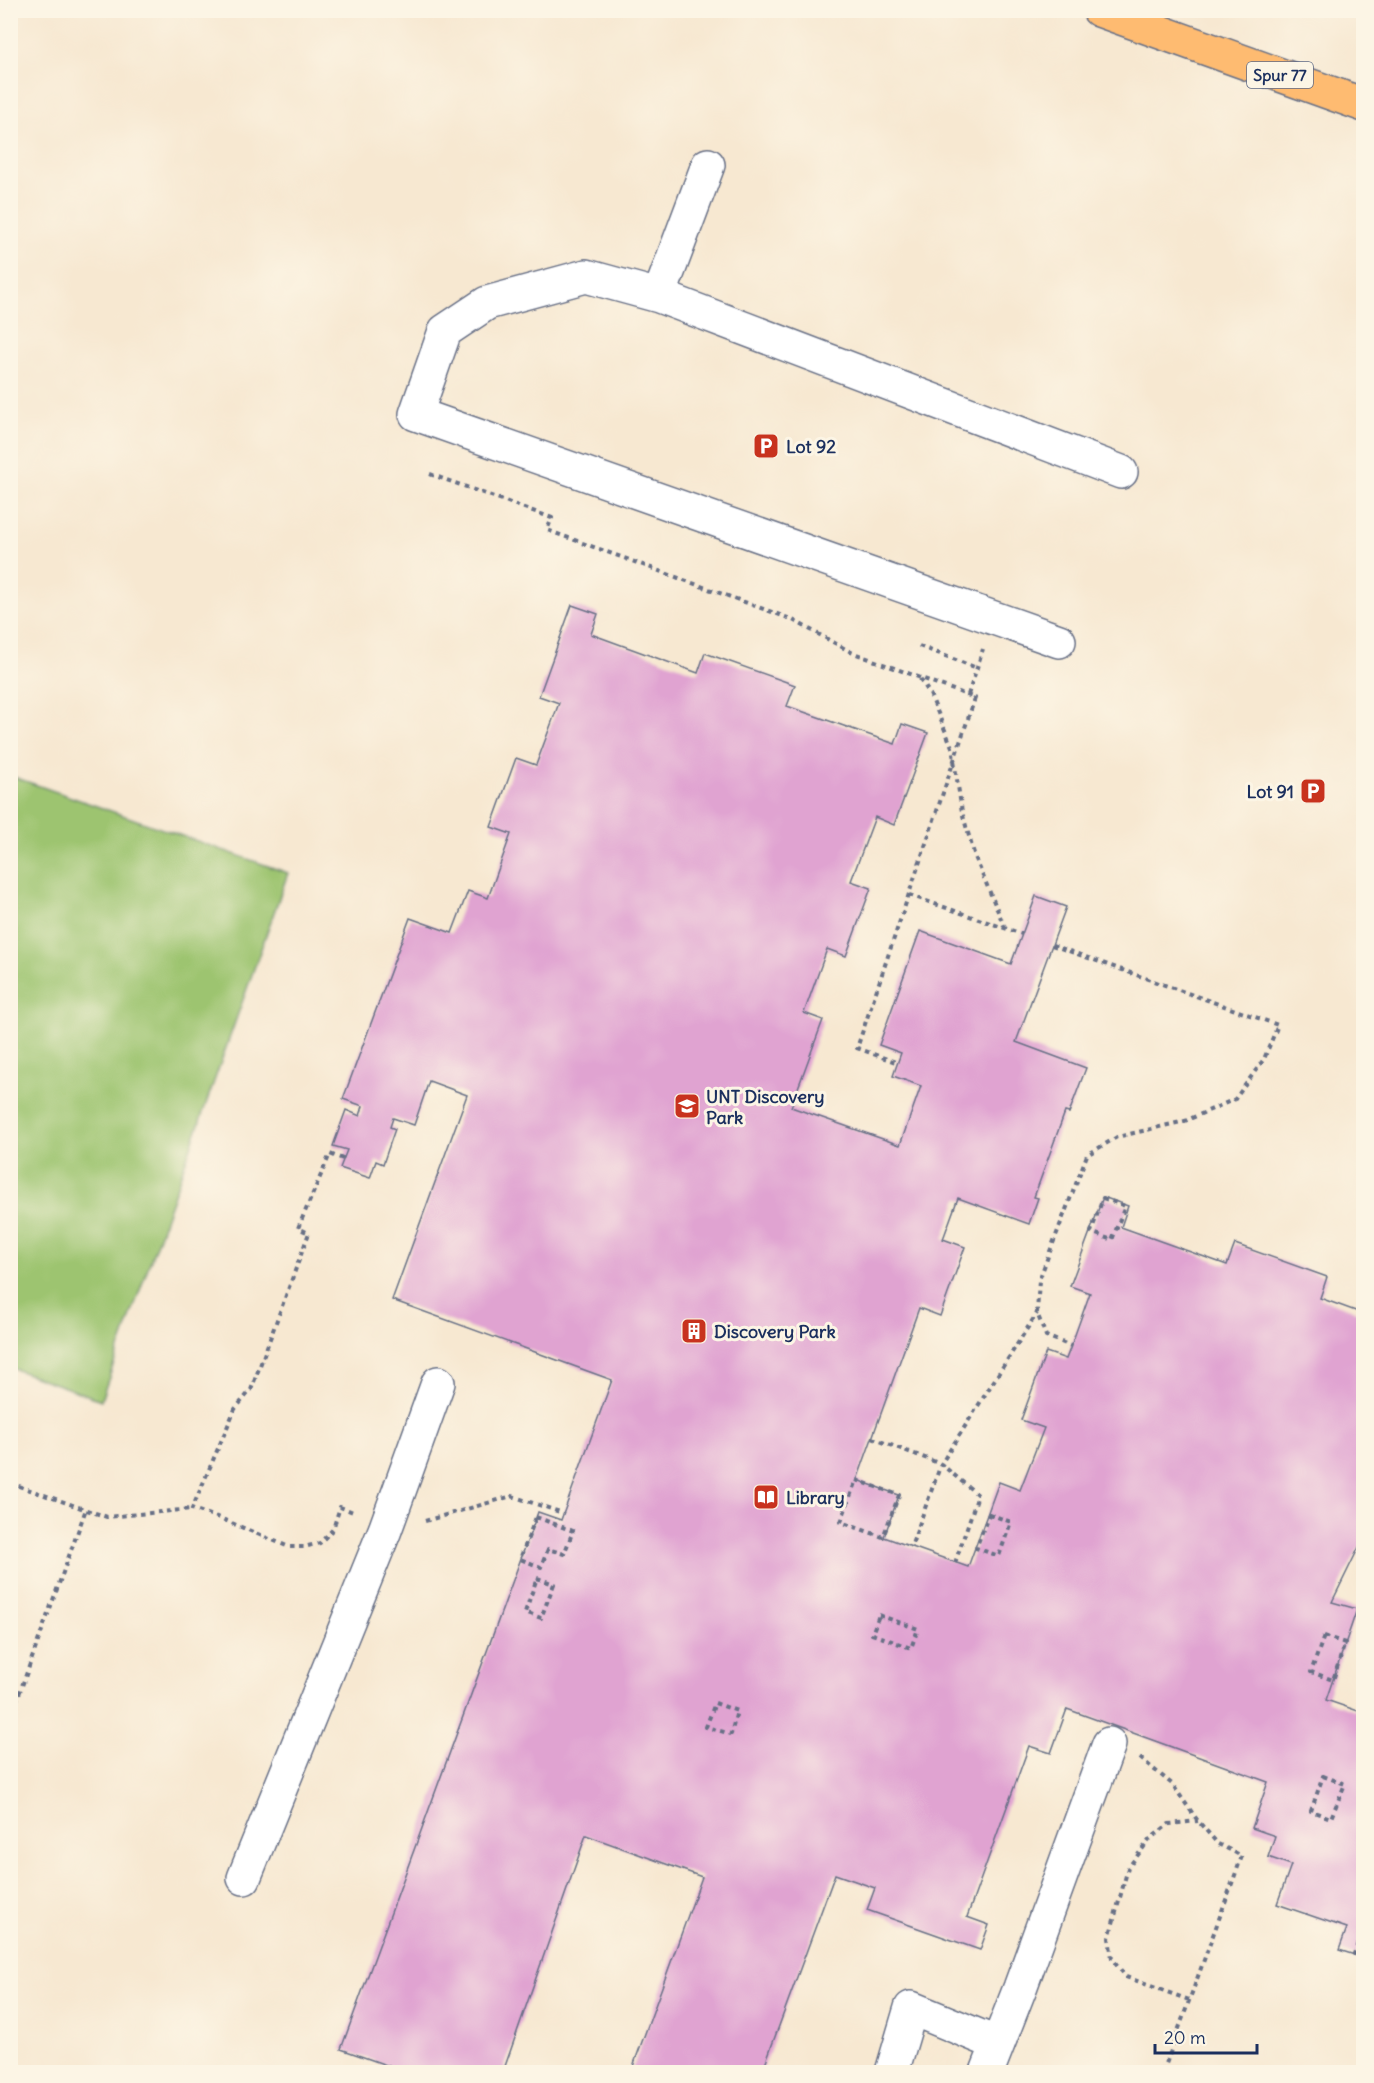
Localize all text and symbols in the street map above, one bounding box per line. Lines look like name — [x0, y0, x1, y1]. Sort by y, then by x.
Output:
road number: Spur 77 — [1247, 62, 1313, 88]
parking icon: Lot 92 — [751, 431, 781, 461]
place label: Lot 92 — [786, 435, 836, 458]
parking icon: Lot 91 — [1298, 776, 1328, 806]
place label: Lot 91 — [1247, 780, 1294, 803]
place label: UNT Discovery Park — [706, 1085, 825, 1129]
school or university icon: UNT Discovery Park — [672, 1091, 702, 1121]
building icon: Discovery Park — [679, 1316, 709, 1346]
place label: Discovery Park — [714, 1320, 836, 1343]
library icon: Library — [751, 1482, 781, 1512]
place label: Library — [786, 1486, 845, 1509]
scale bar — [1155, 2017, 1257, 2055]
text: 20 m — [1164, 2026, 1206, 2049]

